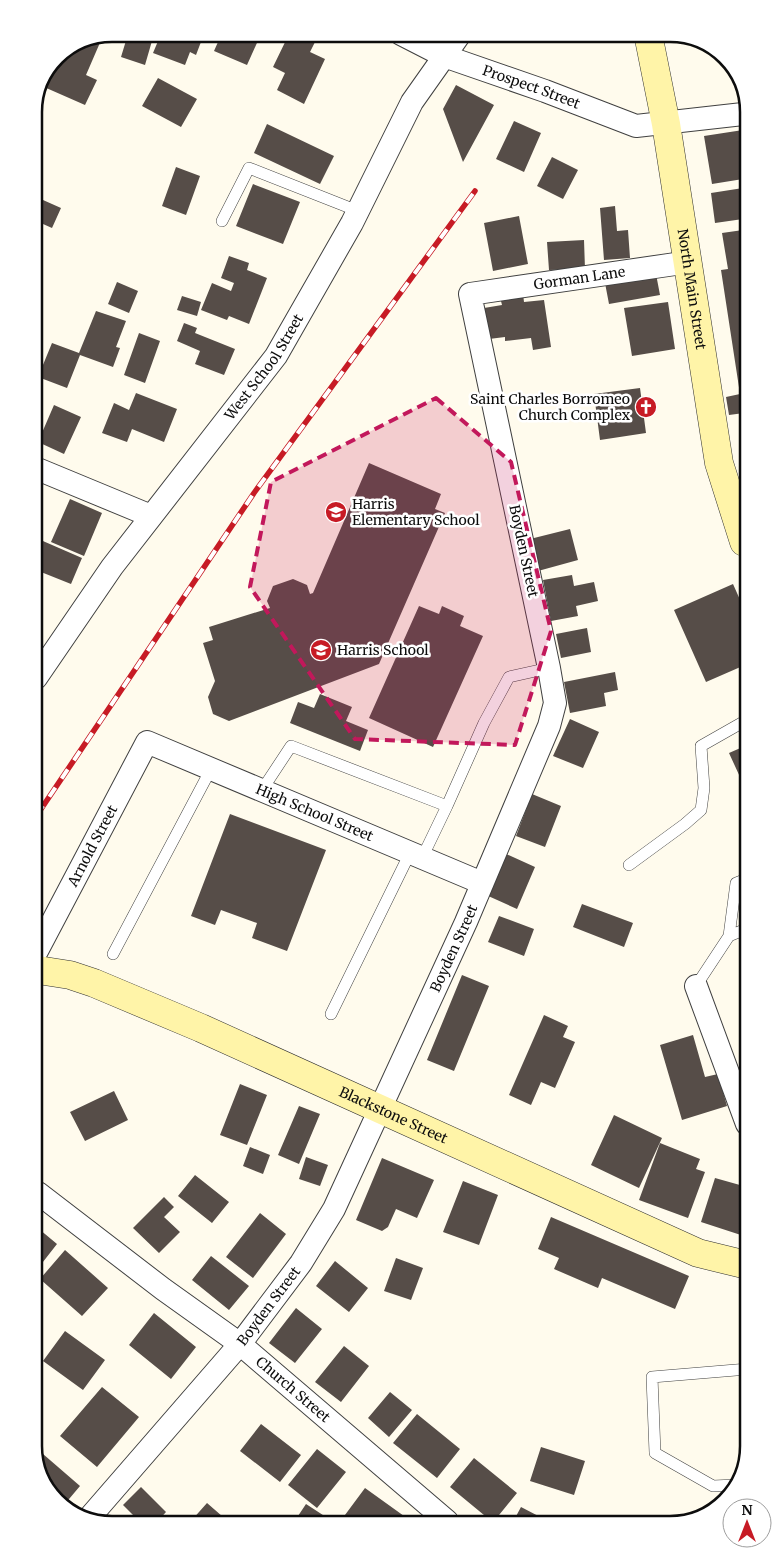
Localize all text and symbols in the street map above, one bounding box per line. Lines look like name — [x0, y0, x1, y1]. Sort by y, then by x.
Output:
street label: Prospect Street — [480, 61, 583, 113]
street label: North Main Street — [674, 228, 710, 351]
street label: Gorman Lane — [533, 262, 626, 294]
street label: West School Street — [220, 310, 307, 424]
place label: Saint Charles Borromeo Church Complex — [470, 390, 631, 424]
church icon: Saint Charles Borromeo Church Complex — [634, 395, 658, 419]
place label: Harris Elementary School — [352, 495, 480, 529]
school or university icon: Harris Elementary School — [324, 500, 348, 524]
street label: Boyden Street — [505, 503, 543, 599]
school or university icon: Harris School — [309, 638, 333, 662]
place label: Harris School — [337, 641, 429, 659]
street label: High School Street — [253, 780, 376, 845]
street label: Arnold Street — [63, 801, 122, 890]
street label: Boyden Street — [426, 901, 482, 995]
street label: Blackstone Street — [336, 1083, 451, 1148]
street label: Boyden Street — [233, 1262, 305, 1349]
street label: Church Street — [252, 1353, 334, 1426]
north arrow — [722, 1498, 772, 1548]
text: N — [741, 1501, 753, 1519]

